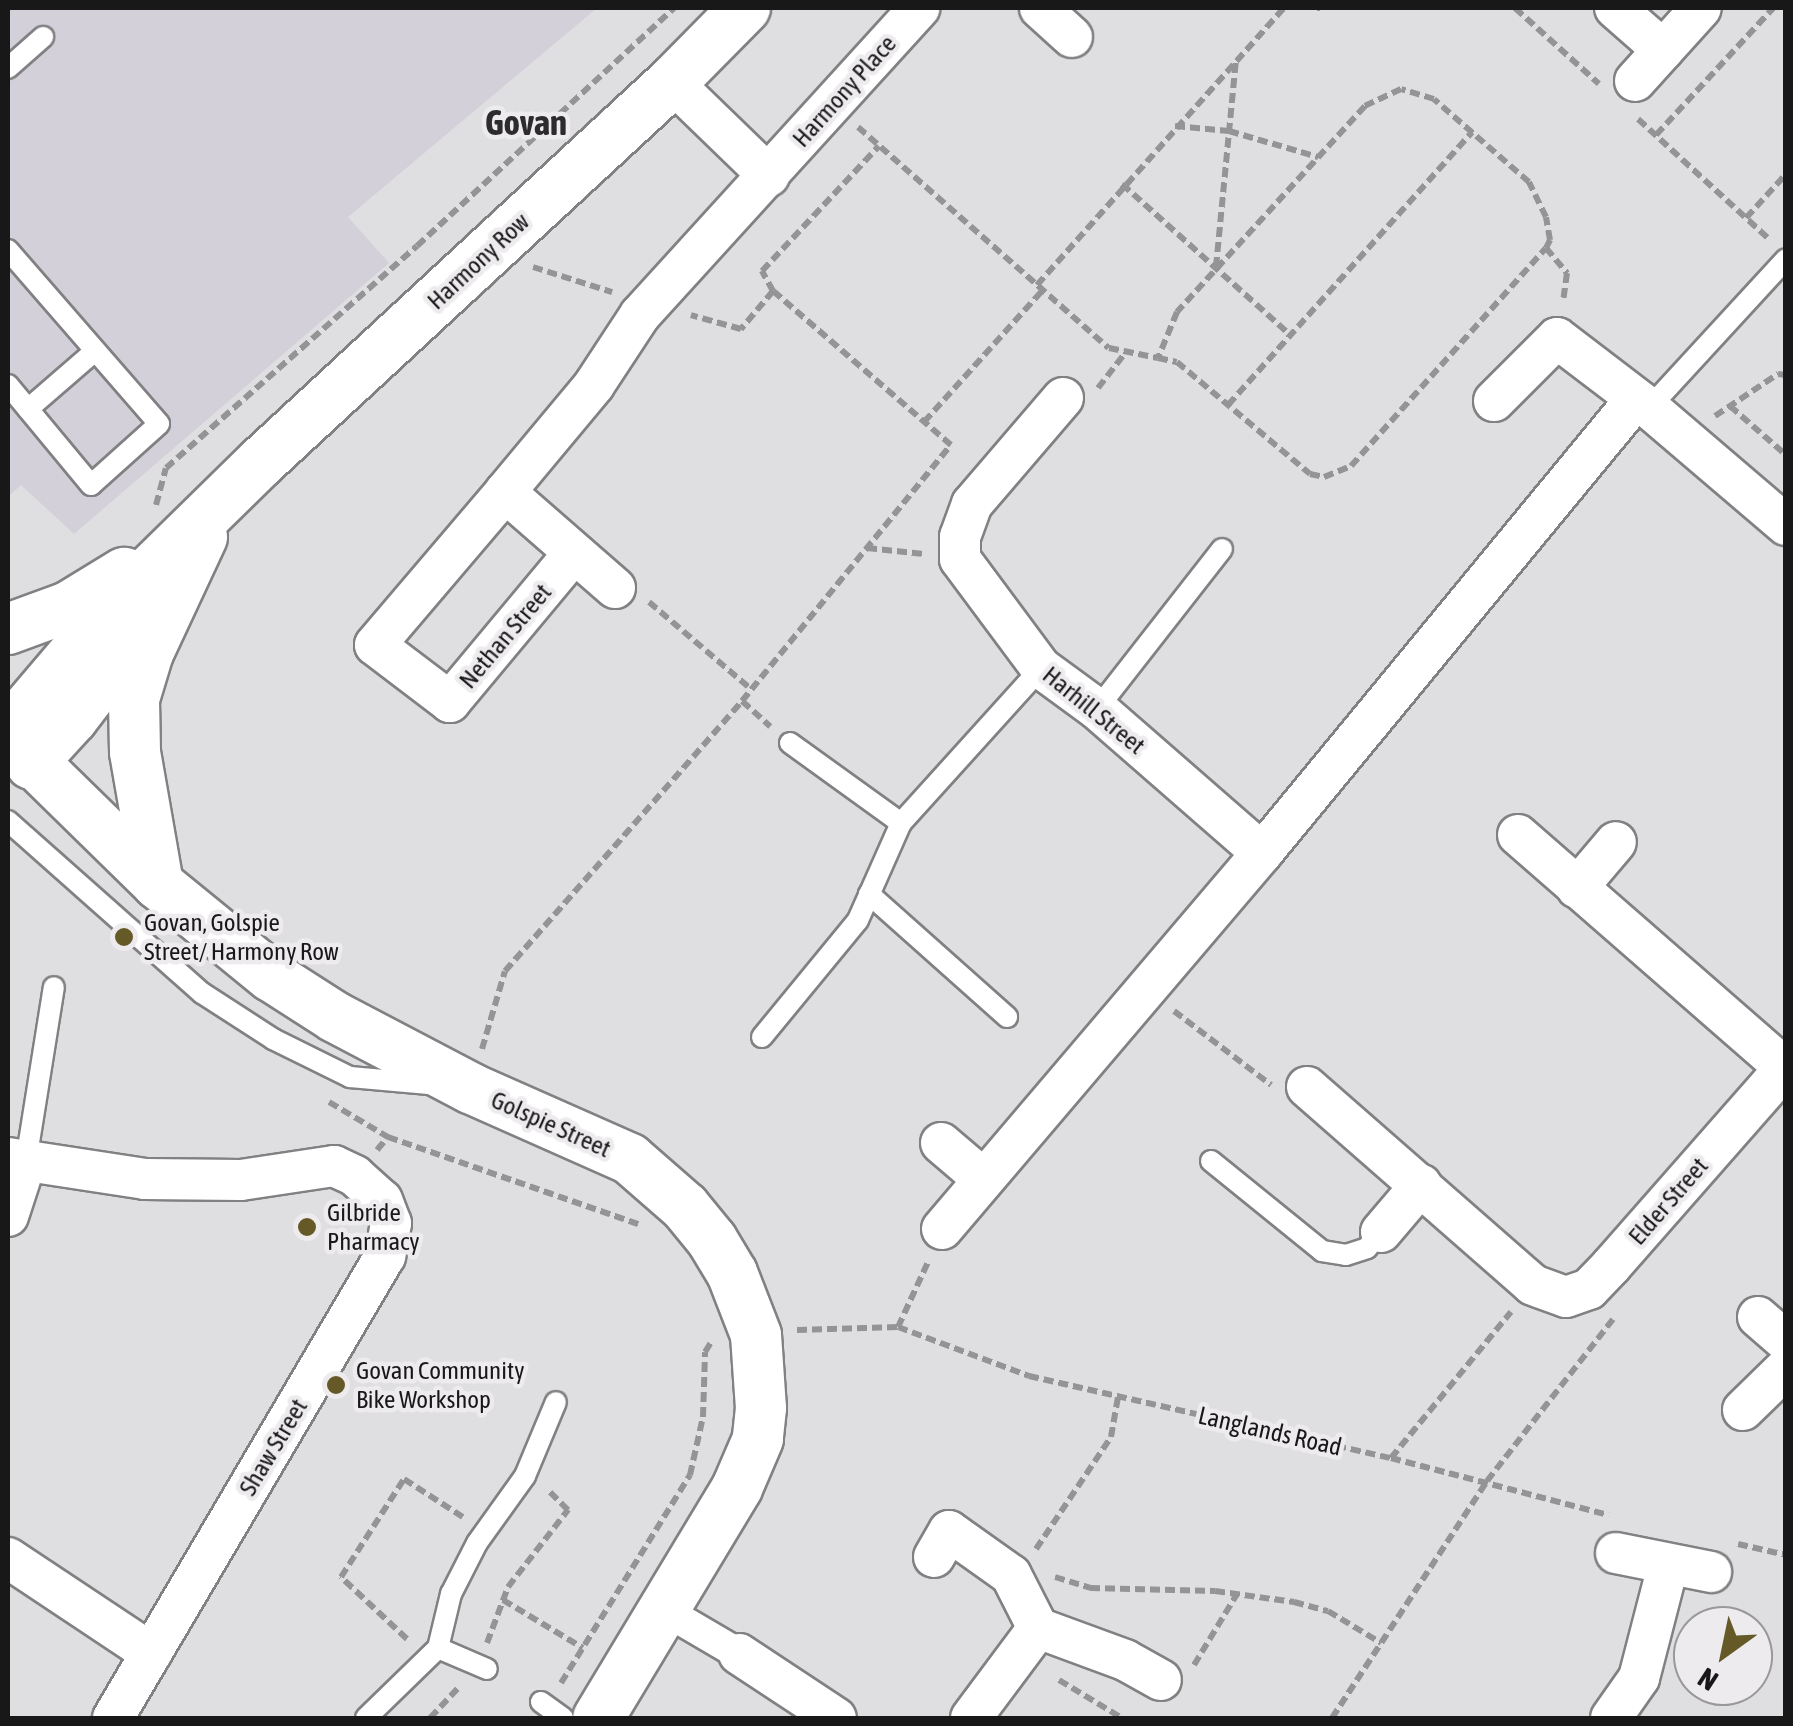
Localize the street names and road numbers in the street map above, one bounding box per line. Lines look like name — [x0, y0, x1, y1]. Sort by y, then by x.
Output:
street label: Harmony Place — [786, 29, 902, 153]
street label: Harmony Row — [421, 206, 535, 316]
street label: Nethan Street — [453, 578, 557, 694]
street label: Harhill Street — [1037, 660, 1151, 760]
street label: Golspie Street — [487, 1084, 615, 1164]
street label: Elder Street — [1622, 1151, 1714, 1251]
street label: Shaw Street — [232, 1393, 314, 1501]
street label: Langlands Road — [1195, 1400, 1345, 1462]

